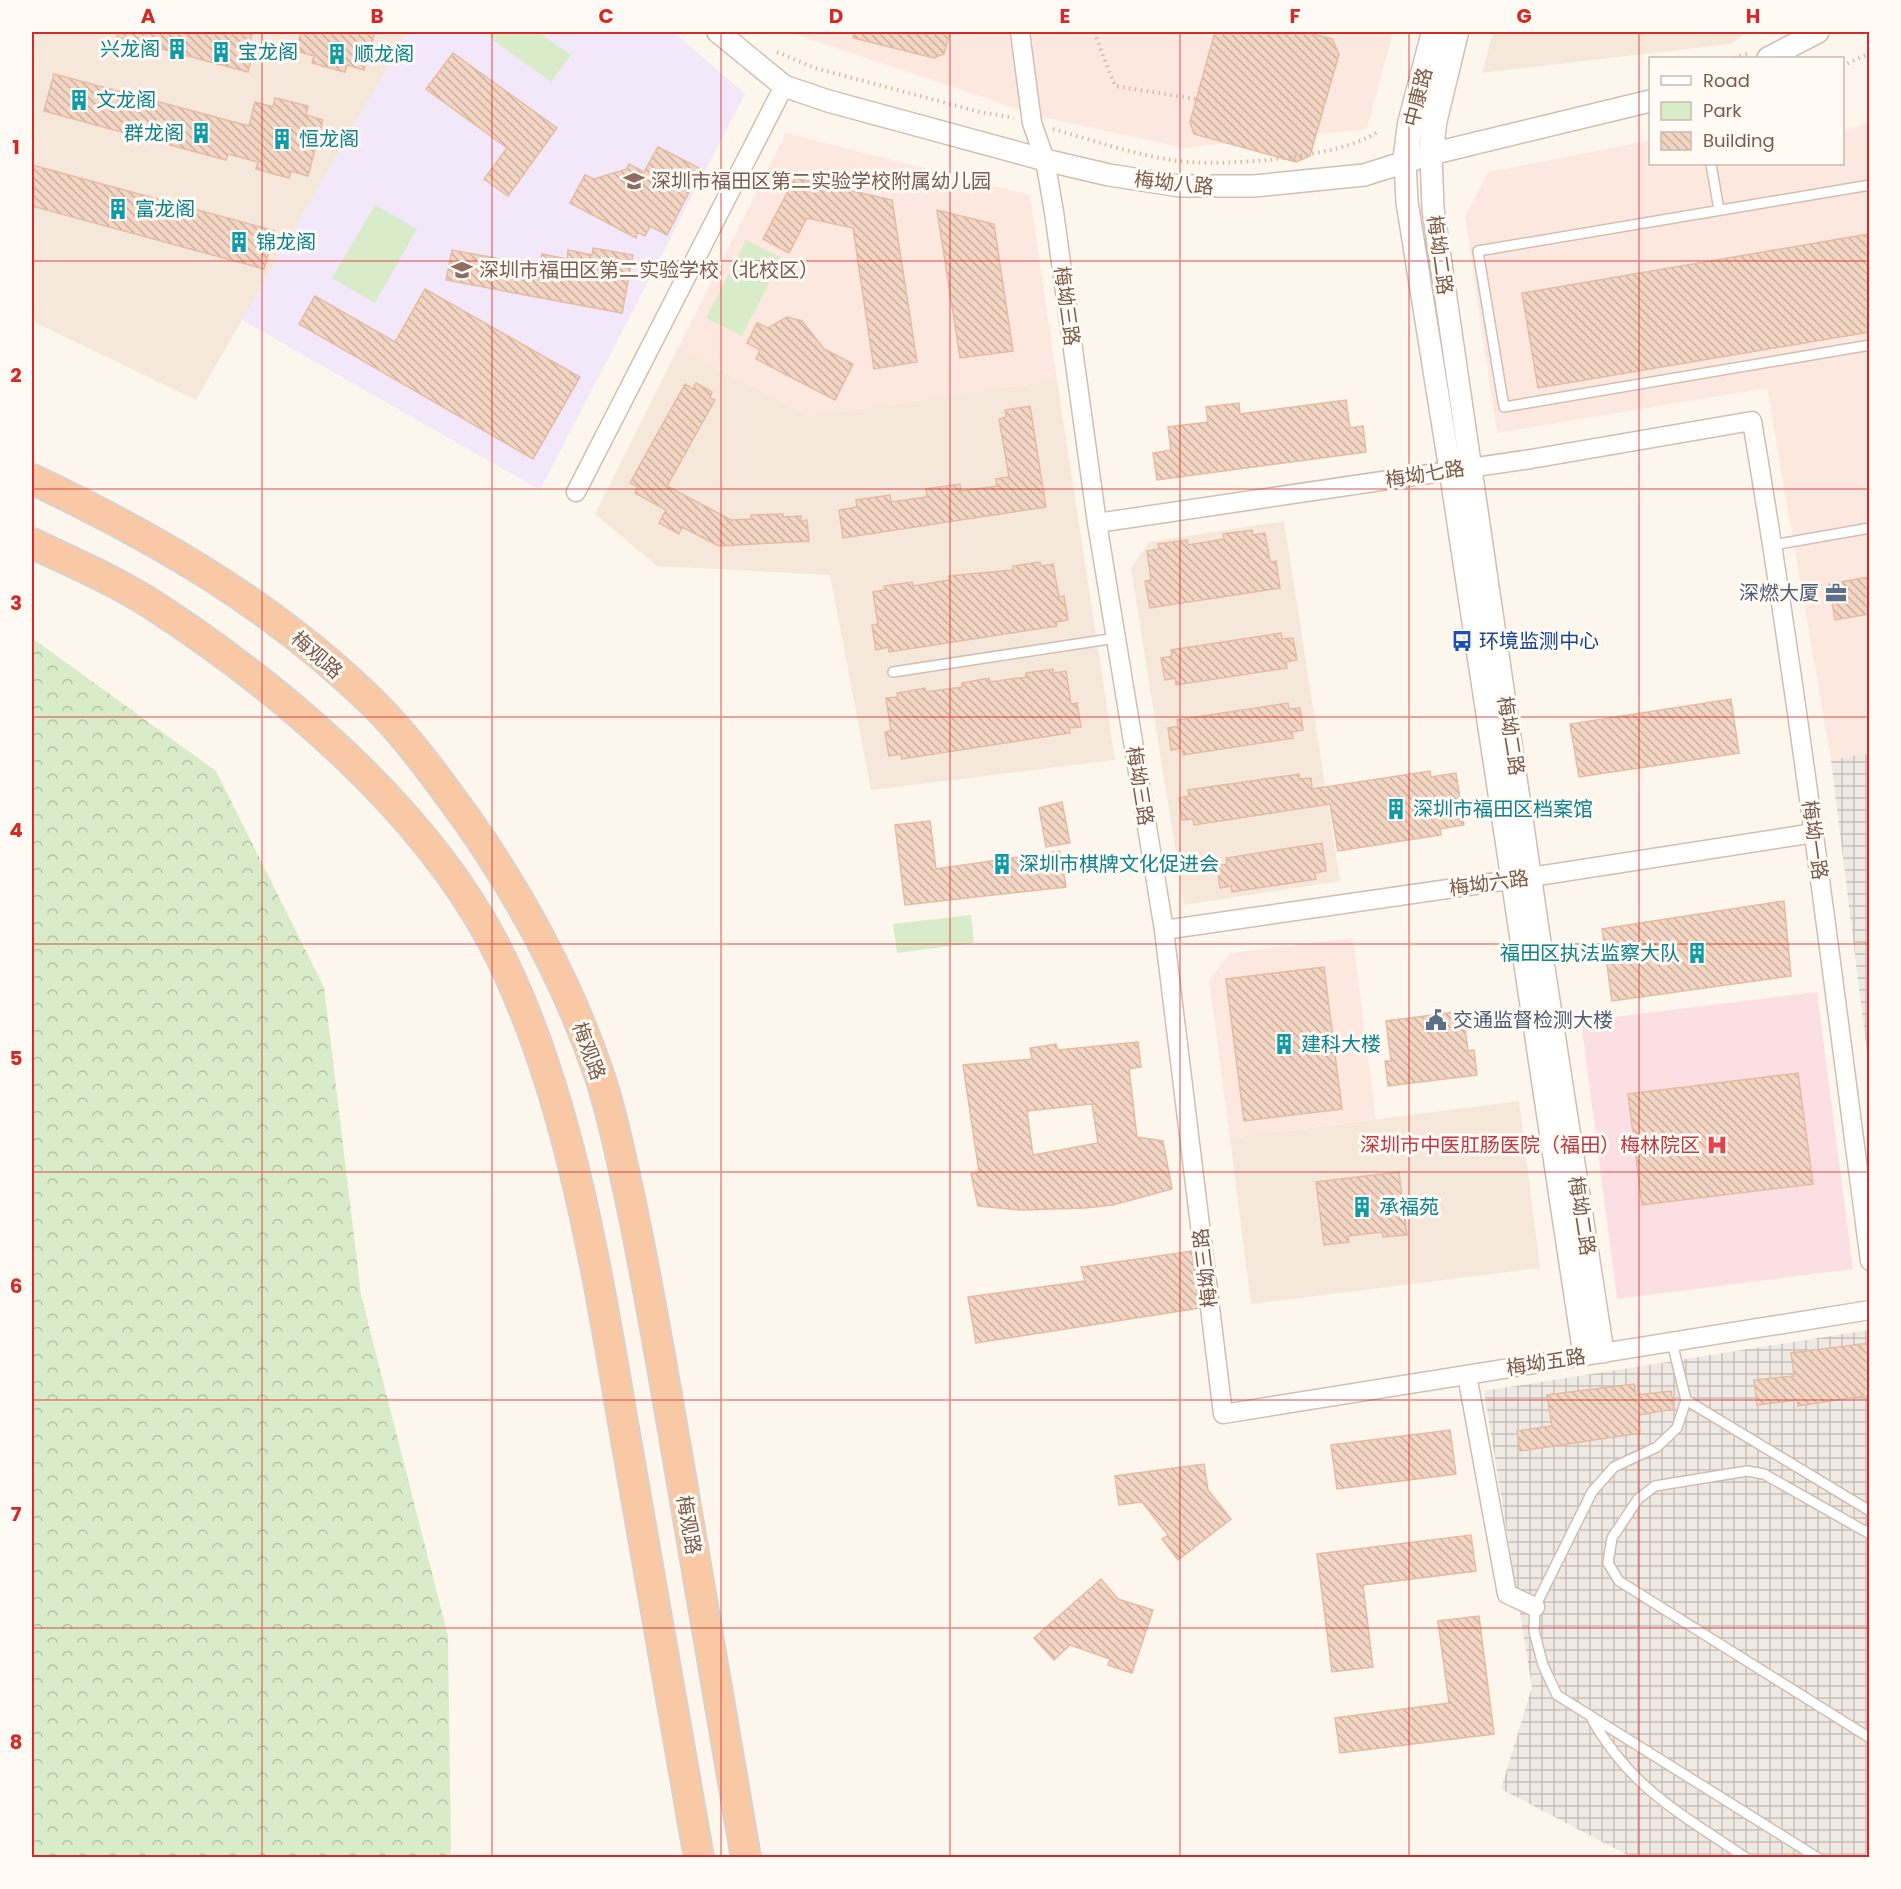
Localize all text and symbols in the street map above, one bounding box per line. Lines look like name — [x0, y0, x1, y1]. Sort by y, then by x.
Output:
text: A — [141, 2, 156, 30]
text: B — [370, 2, 384, 30]
text: C — [598, 2, 614, 30]
text: D — [829, 2, 843, 30]
text: E — [1060, 2, 1070, 30]
text: F — [1290, 2, 1301, 30]
text: G — [1516, 2, 1532, 30]
text: H — [1746, 2, 1760, 30]
place label: 兴龙阁 — [100, 35, 160, 63]
building icon: 兴龙阁 — [165, 37, 189, 61]
place label: 宝龙阁 — [238, 38, 298, 66]
building icon: 宝龙阁 — [209, 40, 233, 64]
place label: 顺龙阁 — [354, 40, 414, 68]
building icon: 顺龙阁 — [325, 42, 349, 66]
legend — [1649, 57, 1844, 165]
street label: 中康路 — [1397, 65, 1439, 129]
text: Road — [1703, 68, 1750, 93]
place label: 文龙阁 — [96, 86, 156, 114]
building icon: 文龙阁 — [67, 88, 91, 112]
text: Park — [1703, 98, 1742, 123]
place label: 群龙阁 — [124, 119, 184, 147]
building icon: 群龙阁 — [189, 121, 213, 145]
place label: 恒龙阁 — [299, 125, 359, 153]
building icon: 恒龙阁 — [270, 127, 294, 151]
text: Building — [1703, 128, 1775, 153]
text: 1 — [12, 133, 20, 161]
street label: 梅坳八路 — [1133, 165, 1215, 201]
place label: 深圳市福田区第二实验学校附属幼儿园 — [651, 167, 991, 195]
school or university icon: 深圳市福田区第二实验学校附属幼儿园 — [622, 169, 646, 193]
place label: 富龙阁 — [135, 195, 195, 223]
building icon: 富龙阁 — [106, 197, 130, 221]
street label: 梅坳二路 — [1421, 213, 1459, 297]
place label: 锦龙阁 — [256, 228, 316, 256]
building icon: 锦龙阁 — [227, 230, 251, 254]
place label: 深圳市福田区第二实验学校（北校区） — [479, 256, 819, 284]
school or university icon: 深圳市福田区第二实验学校（北校区） — [450, 258, 474, 282]
street label: 梅坳三路 — [1048, 264, 1086, 348]
text: 2 — [10, 361, 22, 389]
street label: 梅坳七路 — [1383, 454, 1467, 494]
place label: 深燃大厦 — [1739, 579, 1819, 607]
office icon: 深燃大厦 — [1824, 581, 1848, 605]
text: 3 — [10, 589, 22, 617]
street label: 梅观路 — [285, 625, 349, 685]
place label: 环境监测中心 — [1479, 627, 1599, 655]
bus stop icon: 环境监测中心 — [1450, 629, 1474, 653]
street label: 梅坳二路 — [1491, 694, 1531, 778]
street label: 梅坳三路 — [1120, 744, 1160, 828]
place label: 深圳市福田区档案馆 — [1413, 795, 1593, 823]
building icon: 深圳市福田区档案馆 — [1384, 797, 1408, 821]
street label: 梅坳一路 — [1796, 798, 1834, 882]
text: 4 — [9, 816, 23, 844]
place label: 深圳市棋牌文化促进会 — [1019, 850, 1219, 878]
building icon: 深圳市棋牌文化促进会 — [990, 852, 1014, 876]
street label: 梅坳六路 — [1447, 864, 1531, 902]
place label: 福田区执法监察大队 — [1500, 939, 1680, 967]
building icon: 福田区执法监察大队 — [1685, 941, 1709, 965]
place label: 交通监督检测大楼 — [1453, 1006, 1613, 1034]
public building icon: 交通监督检测大楼 — [1424, 1008, 1448, 1032]
street label: 梅观路 — [566, 1018, 612, 1084]
place label: 建科大楼 — [1301, 1030, 1381, 1058]
building icon: 建科大楼 — [1272, 1032, 1296, 1056]
text: 5 — [10, 1044, 23, 1072]
place label: 深圳市中医肛肠医院（福田）梅林院区 — [1360, 1131, 1700, 1159]
hospital icon: 深圳市中医肛肠医院（福田）梅林院区 — [1705, 1133, 1729, 1157]
street label: 梅坳二路 — [1562, 1174, 1602, 1258]
place label: 承福苑 — [1379, 1193, 1439, 1221]
building icon: 承福苑 — [1350, 1195, 1374, 1219]
street label: 梅坳三路 — [1186, 1227, 1224, 1309]
text: 6 — [10, 1272, 22, 1300]
street label: 梅坳五路 — [1504, 1342, 1588, 1382]
street label: 梅观路 — [670, 1493, 708, 1557]
text: 7 — [11, 1500, 22, 1528]
text: 8 — [10, 1728, 22, 1756]

